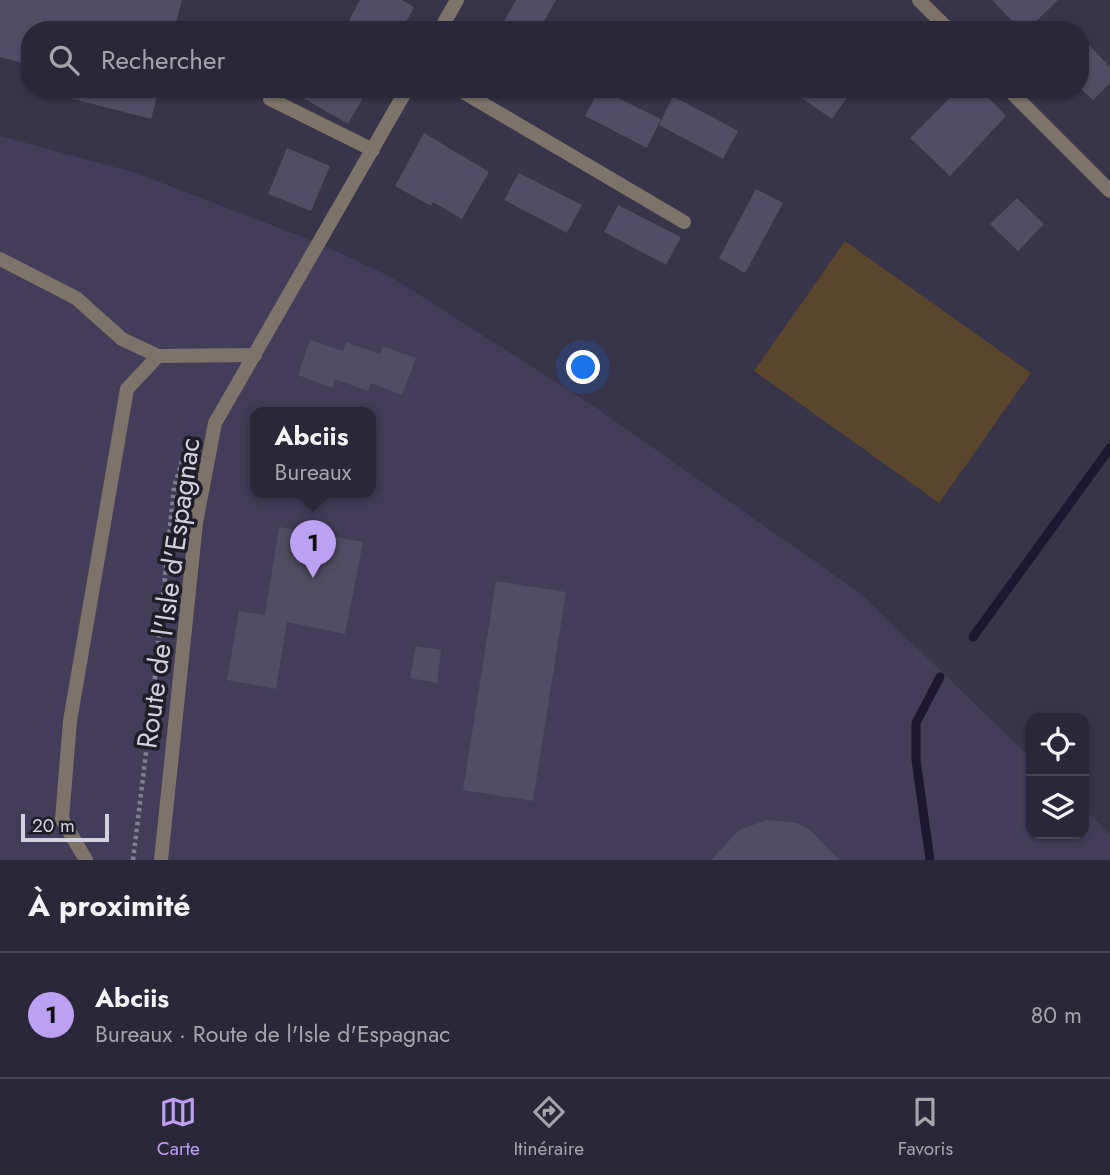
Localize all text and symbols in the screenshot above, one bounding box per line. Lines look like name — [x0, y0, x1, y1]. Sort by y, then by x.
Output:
search box — [21, 21, 1089, 98]
icon: search — [45, 41, 83, 79]
text: Rechercher — [101, 41, 225, 79]
your location — [566, 350, 600, 384]
popup — [250, 407, 376, 498]
text: Abciis — [274, 417, 349, 455]
street label: Route de l'Isle d'Espagnac — [126, 435, 211, 751]
text: Bureaux — [274, 455, 352, 489]
pin: 1 — [290, 520, 336, 578]
map controls — [1026, 713, 1089, 839]
button: locate — [1026, 713, 1089, 776]
button: layers — [1026, 776, 1089, 839]
scale bar — [21, 811, 108, 843]
text: 20 m — [32, 812, 75, 839]
text: À proximité — [28, 884, 191, 927]
text: Abciis — [95, 979, 169, 1017]
text: 1 — [45, 998, 57, 1032]
text: 80 m — [1031, 998, 1082, 1032]
text: Bureaux · Route de l'Isle d'Espagnac — [95, 1017, 450, 1051]
tab: Carte — [157, 1093, 200, 1162]
tab: Itinéraire — [513, 1093, 584, 1162]
tab: Favoris — [898, 1093, 953, 1162]

